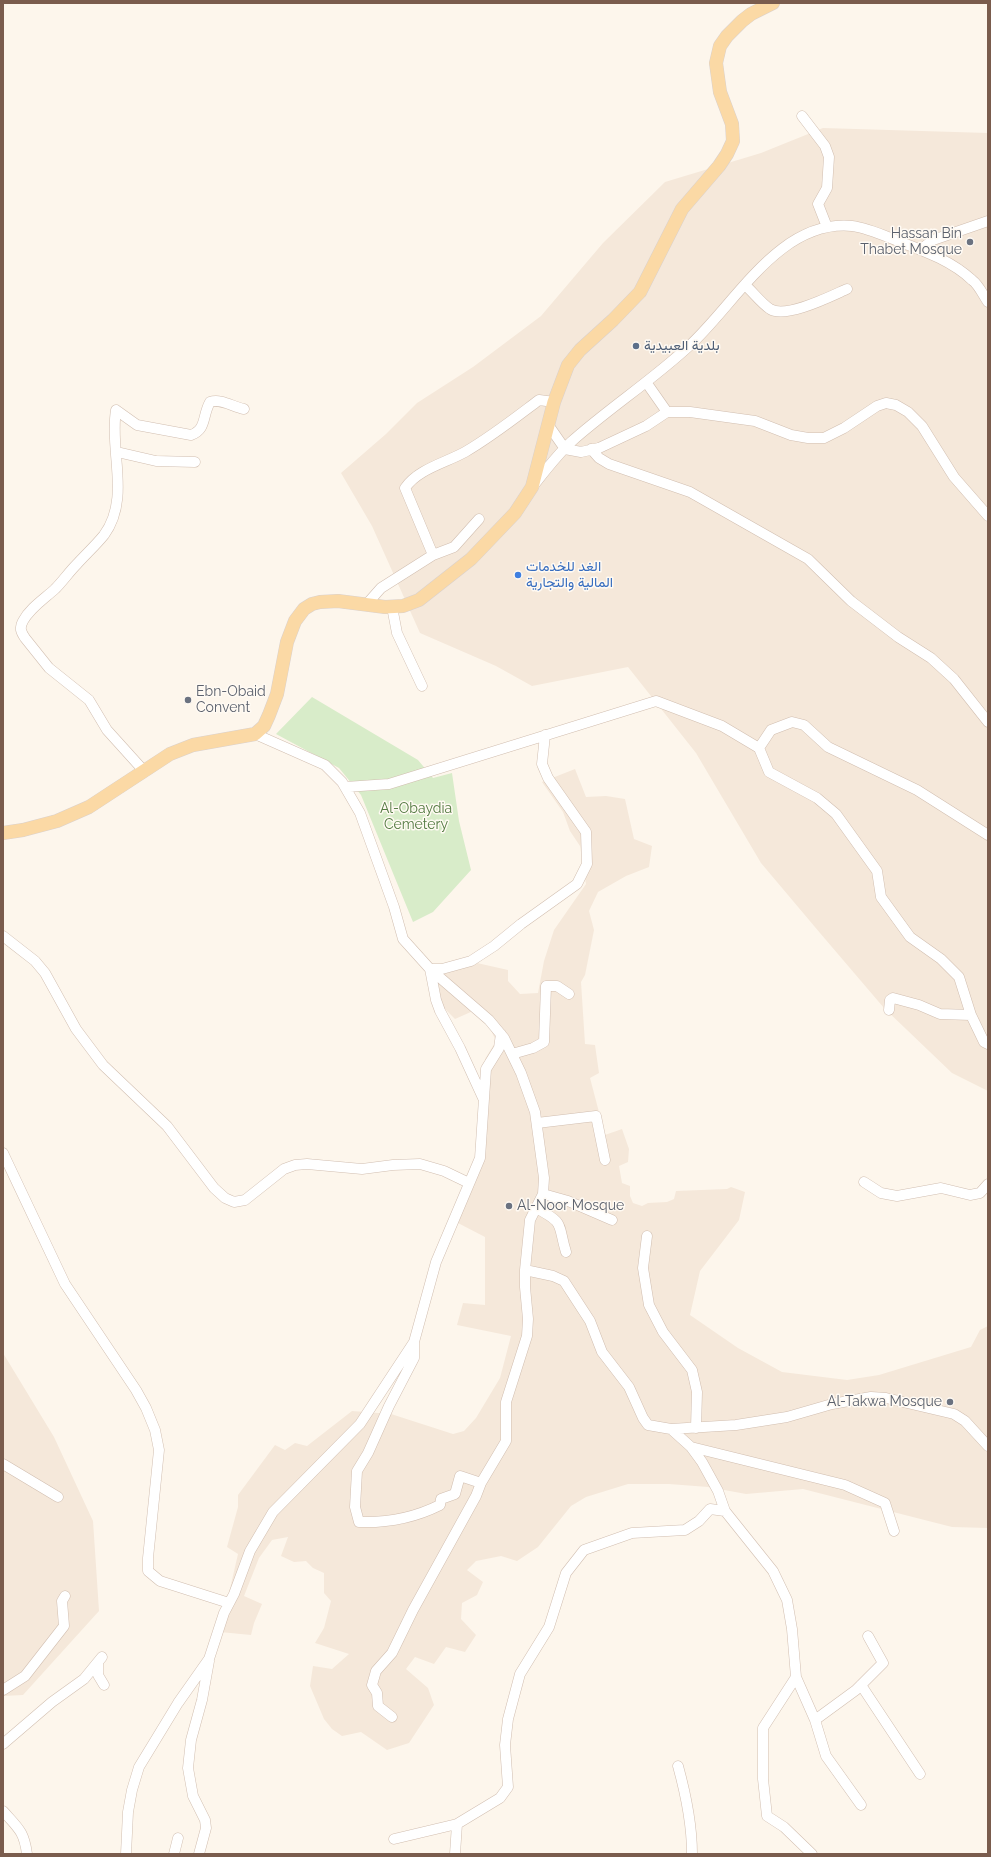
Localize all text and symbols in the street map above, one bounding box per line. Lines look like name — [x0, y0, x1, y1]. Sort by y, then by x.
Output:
place label: Hassan Bin Thabet Mosque — [860, 226, 962, 258]
marker: Hassan Bin Thabet Mosque — [965, 237, 975, 247]
place label: بلدية العبيدية — [644, 338, 720, 354]
marker: بلدية العبيدية — [631, 341, 641, 351]
place label: الغد للخدمات المالية والتجارية — [526, 559, 613, 592]
marker: الغد للخدمات المالية والتجارية — [513, 570, 523, 580]
place label: Ebn-Obaid Convent — [196, 684, 266, 716]
marker: Ebn-Obaid Convent — [183, 695, 193, 705]
park label: Al-Obaydia Cemetery — [380, 801, 452, 834]
place label: Al-Noor Mosque — [517, 1198, 624, 1214]
marker: Al-Noor Mosque — [504, 1201, 514, 1211]
place label: Al-Takwa Mosque — [827, 1394, 942, 1410]
marker: Al-Takwa Mosque — [945, 1397, 955, 1407]

